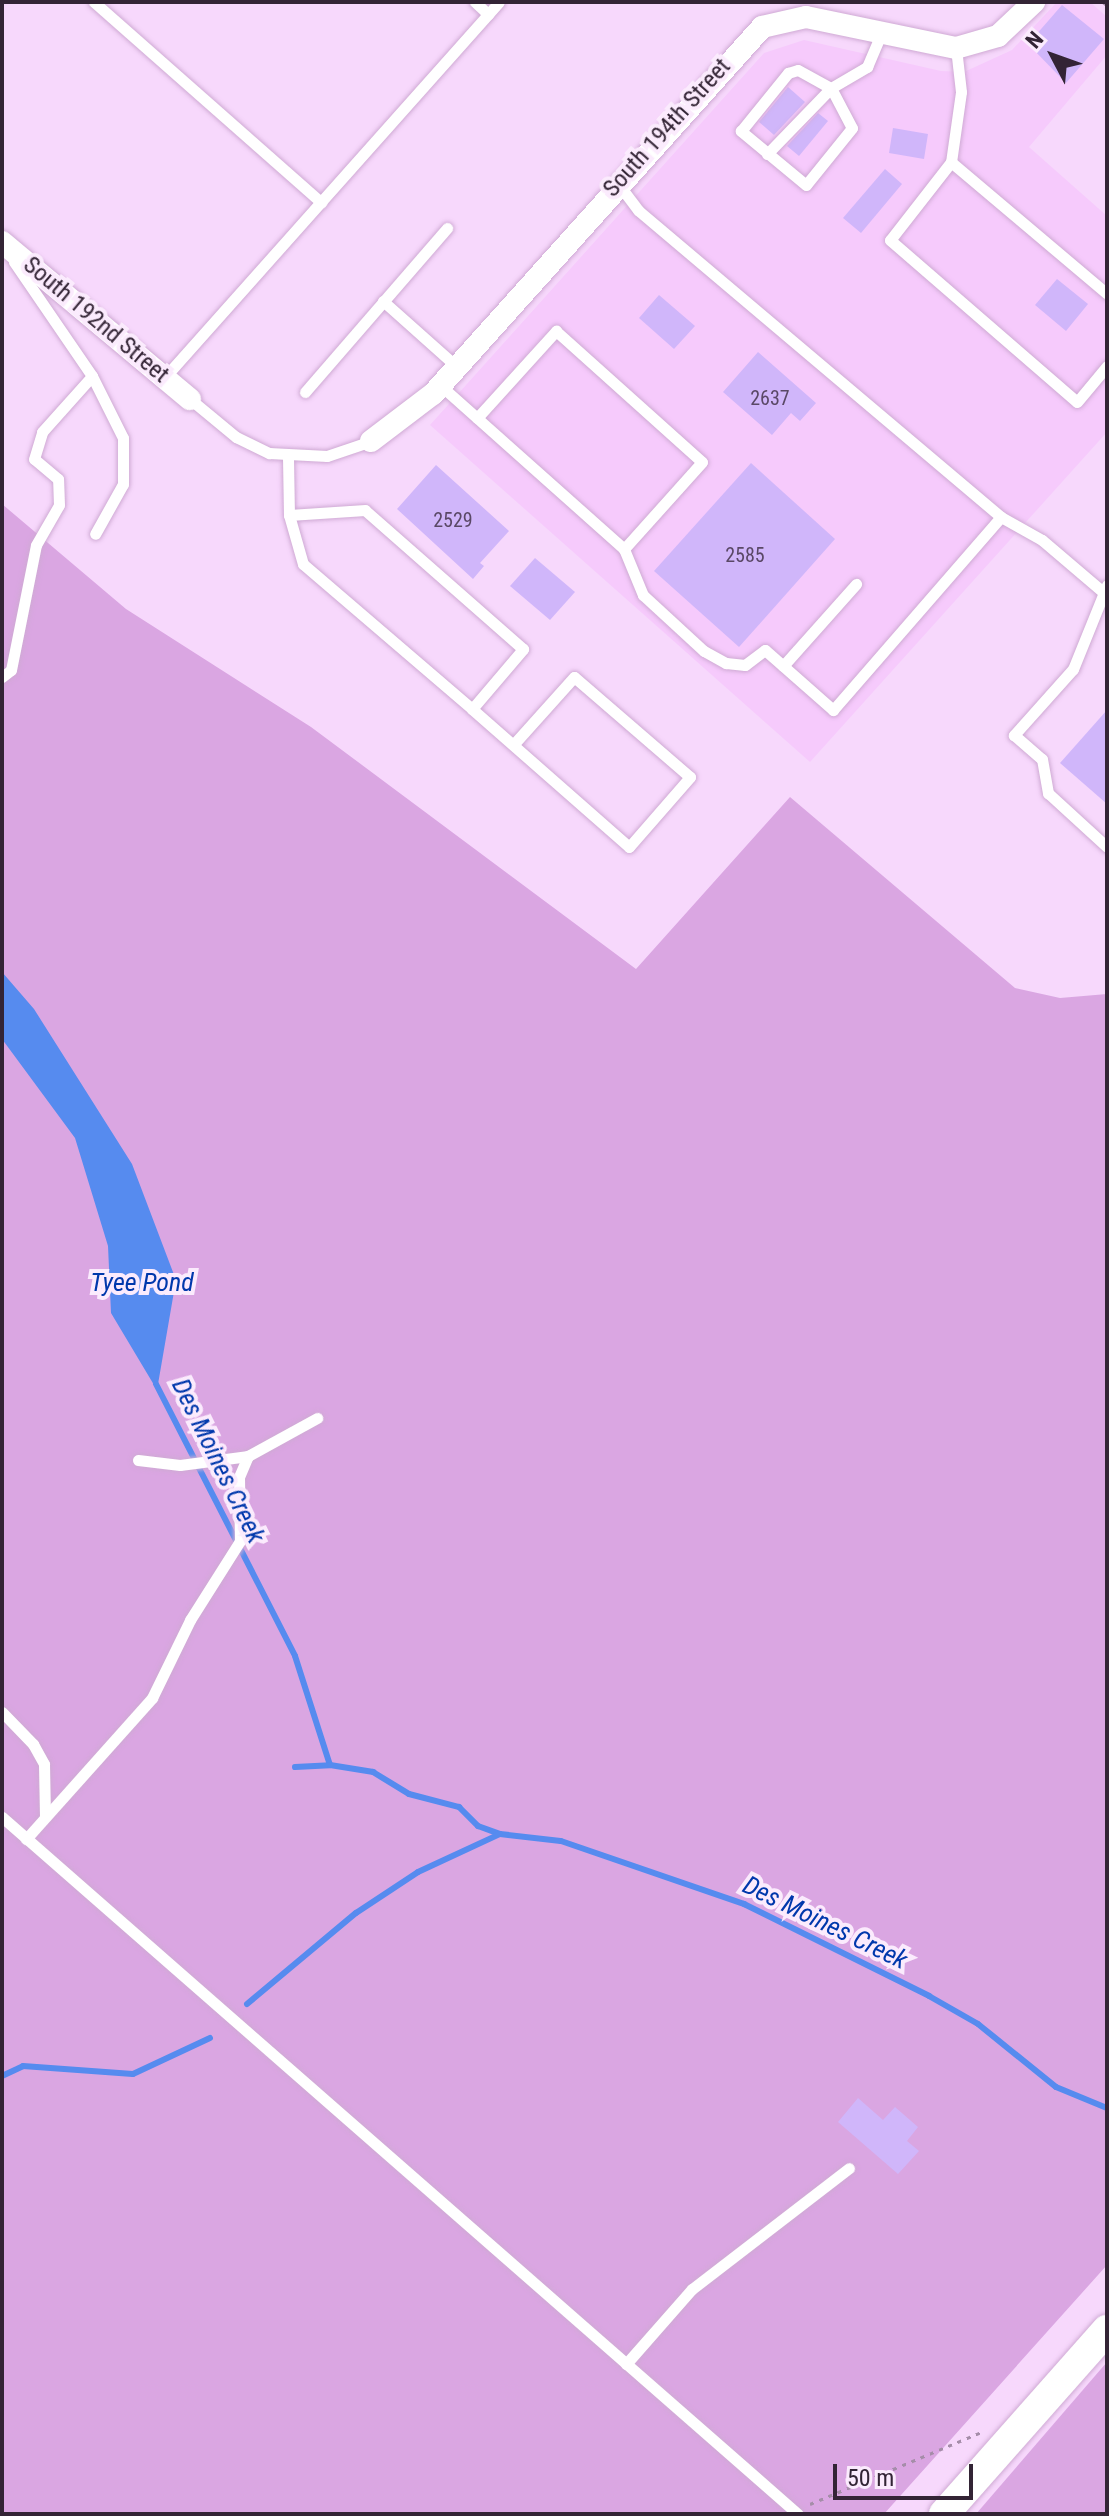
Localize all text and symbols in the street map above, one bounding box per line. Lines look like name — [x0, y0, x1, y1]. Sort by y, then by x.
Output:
north arrow — [1013, 16, 1093, 96]
text: N — [1021, 27, 1048, 53]
street label: South 194th Street — [597, 53, 737, 203]
street label: South 192nd Street — [17, 251, 175, 389]
house number: 2637 — [750, 386, 790, 410]
house number: 2529 — [433, 508, 473, 532]
house number: 2585 — [725, 543, 765, 567]
water label: Tyee Pond — [90, 1267, 194, 1299]
water label: Des Moines Creek — [165, 1374, 271, 1548]
water label: Des Moines Creek — [738, 1870, 912, 1976]
scale bar — [837, 2448, 977, 2498]
text: 50 m — [847, 2464, 894, 2492]

